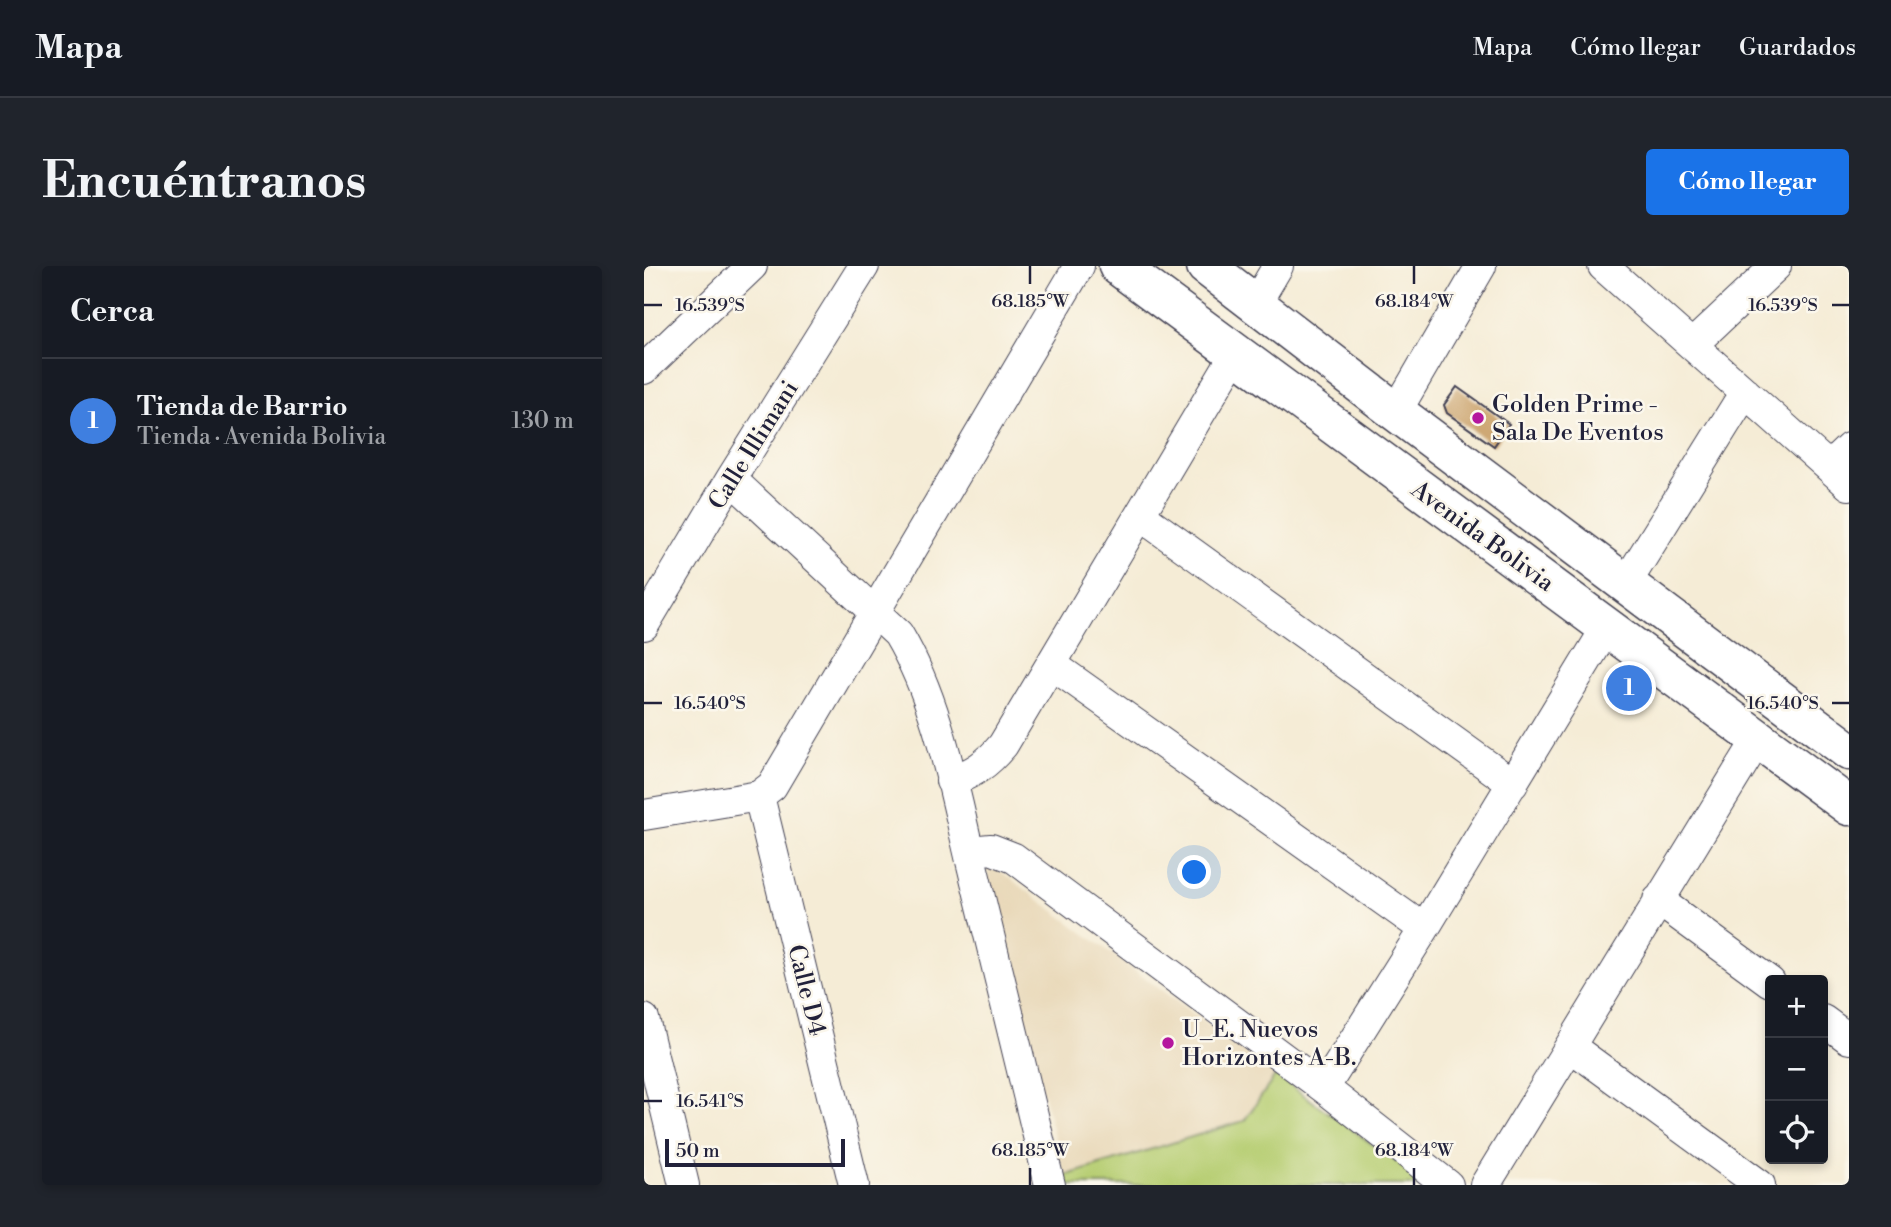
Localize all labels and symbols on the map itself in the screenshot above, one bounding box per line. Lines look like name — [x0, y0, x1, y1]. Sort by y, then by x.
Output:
text: 68.185°W — [991, 290, 1069, 313]
text: 68.184°W — [1375, 290, 1454, 313]
text: 16.539°S — [675, 294, 745, 317]
text: 16.539°S — [1748, 294, 1818, 317]
street label: Calle Illimani — [702, 375, 805, 516]
place label: Golden Prime - Sala De Eventos — [1492, 390, 1664, 448]
marker: Golden Prime - Sala De Eventos — [1470, 410, 1486, 426]
street label: Avenida Bolivia — [1404, 474, 1560, 599]
pin: 1 — [1606, 662, 1652, 714]
text: 16.540°S — [674, 692, 746, 715]
text: 16.540°S — [1747, 692, 1819, 715]
your location — [1177, 855, 1211, 889]
street label: Calle D4 — [780, 942, 832, 1039]
place label: U_E. Nuevos Horizontes A-B. — [1182, 1015, 1357, 1073]
marker: U_E. Nuevos Horizontes A-B. — [1160, 1035, 1176, 1051]
text: 16.541°S — [676, 1090, 744, 1113]
scale bar — [665, 1136, 845, 1168]
text: 68.185°W — [991, 1139, 1069, 1162]
text: 68.184°W — [1375, 1139, 1454, 1162]

